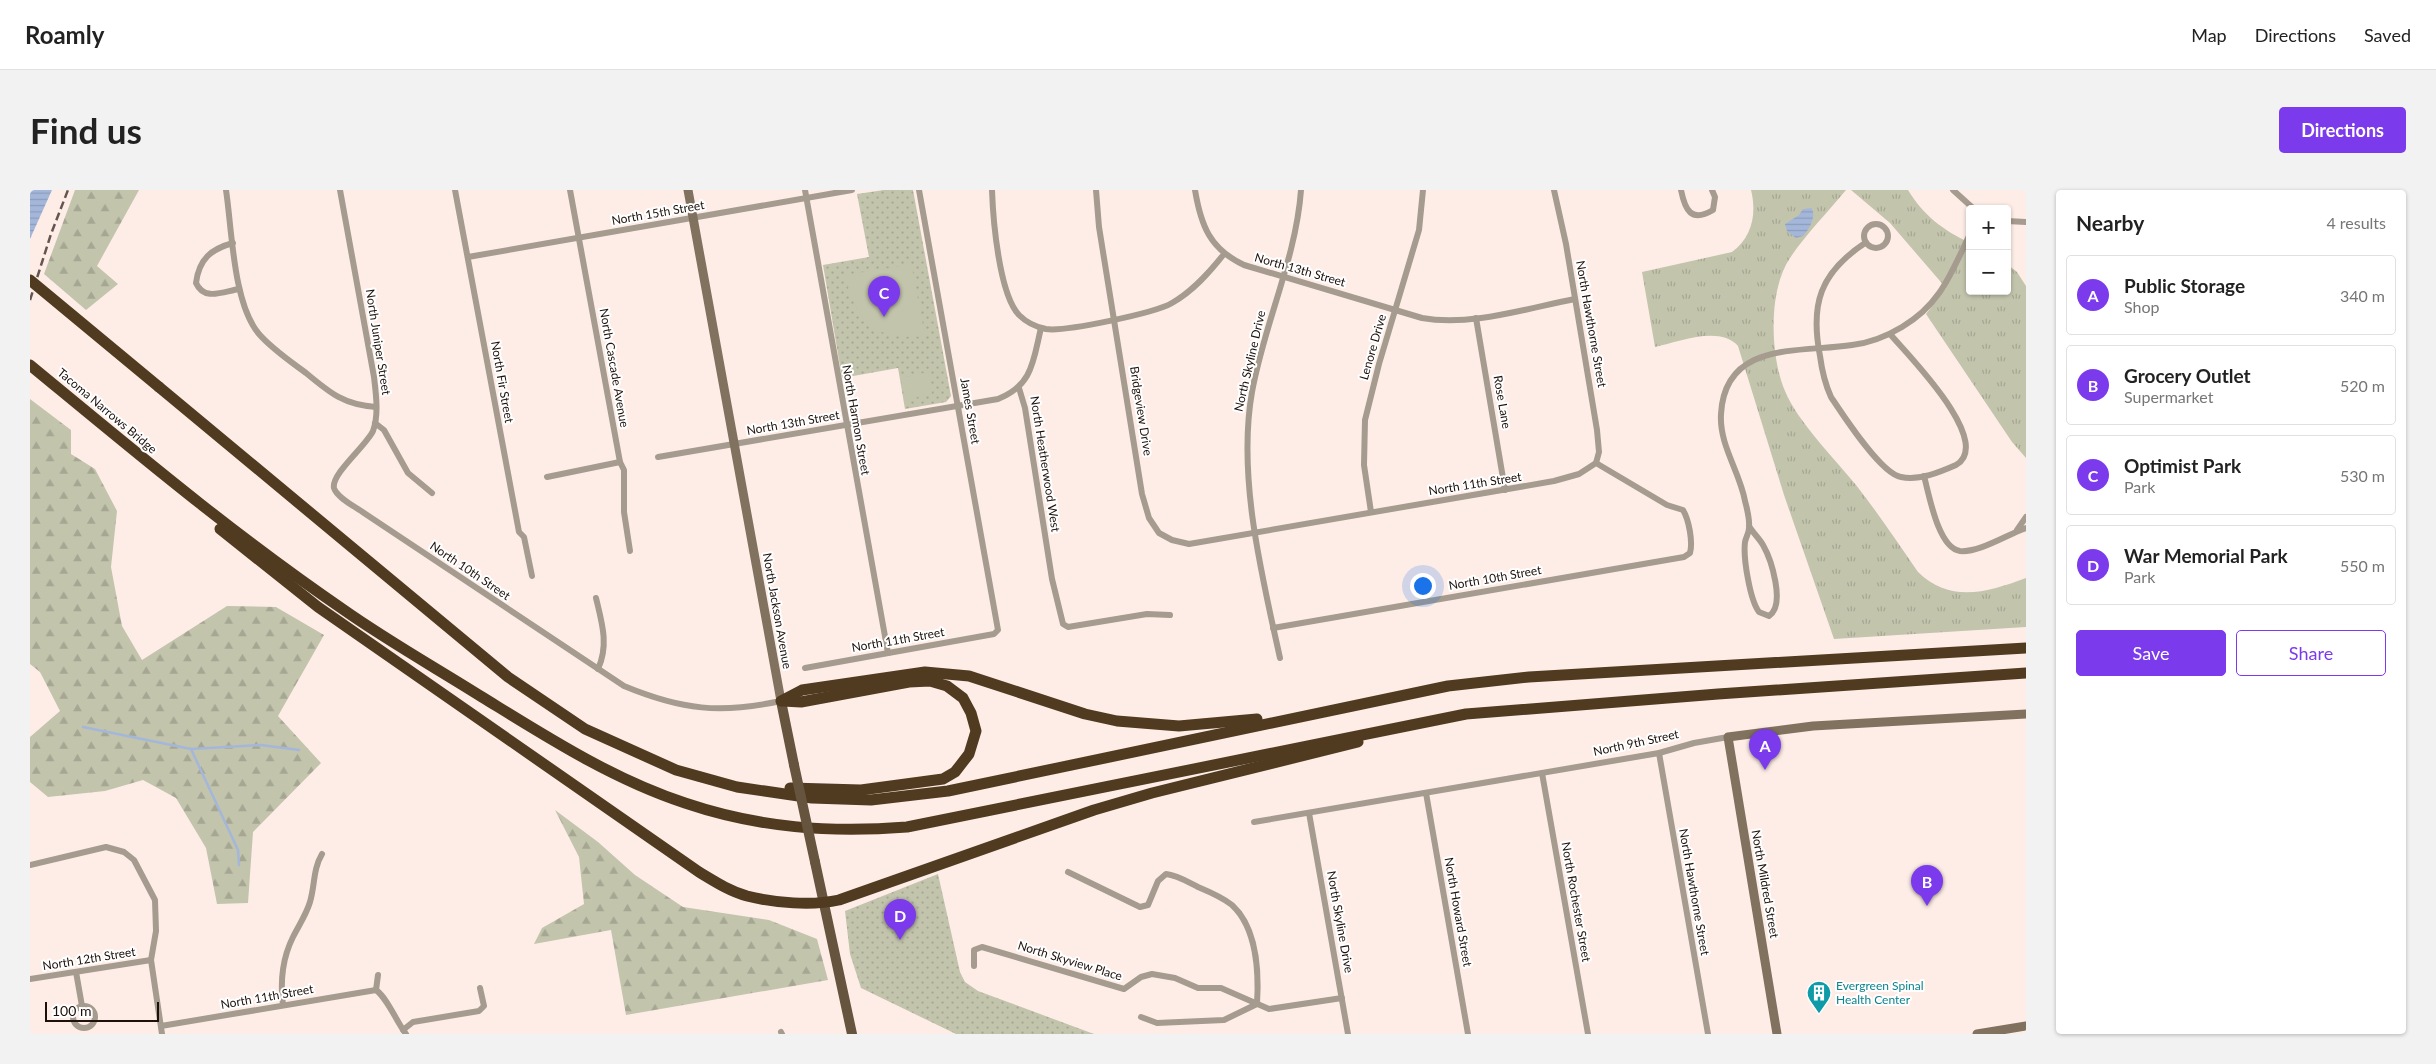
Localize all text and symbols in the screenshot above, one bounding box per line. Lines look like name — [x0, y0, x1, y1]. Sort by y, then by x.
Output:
text: Roamly — [25, 20, 104, 49]
text: Map — [2191, 24, 2227, 46]
text: Directions — [2255, 24, 2336, 46]
text: Saved — [2364, 24, 2411, 46]
button: Directions — [2279, 107, 2406, 153]
text: Find us — [30, 109, 142, 151]
street label: North 15th Street — [610, 197, 706, 228]
map controls — [1966, 205, 2011, 295]
button: + — [1966, 205, 2011, 250]
text: Nearby — [2076, 210, 2144, 235]
text: 4 results — [2326, 213, 2386, 232]
street label: North 13th Street — [1253, 249, 1348, 290]
button: − — [1966, 250, 2011, 295]
street label: North Hawthorne Street — [1573, 259, 1610, 389]
text: Public Storage — [2124, 274, 2245, 297]
pin: C — [868, 276, 900, 317]
text: A — [2087, 286, 2099, 305]
text: 340 m — [2340, 286, 2385, 305]
street label: North Juniper Street — [363, 288, 394, 397]
text: Shop — [2124, 297, 2160, 316]
street label: North Cascade Avenue — [597, 307, 632, 429]
street label: North Skyline Drive — [1231, 309, 1268, 413]
street label: Lenore Drive — [1356, 312, 1389, 381]
street label: North Fir Street — [488, 340, 517, 425]
street label: North Harmon Street — [839, 364, 874, 477]
text: Grocery Outlet — [2124, 364, 2251, 387]
street label: Tacoma Narrows Bridge — [55, 365, 160, 457]
street label: Bridgeview Drive — [1127, 365, 1156, 457]
street label: Rose Lane — [1490, 374, 1515, 430]
text: B — [2088, 376, 2098, 395]
text: 520 m — [2340, 376, 2385, 395]
street label: James Street — [957, 377, 984, 446]
text: Supermarket — [2124, 387, 2213, 406]
street label: North Heatherwood West — [1027, 395, 1064, 534]
street label: North 13th Street — [745, 407, 841, 438]
text: Optimist Park — [2124, 454, 2241, 477]
text: C — [2088, 466, 2098, 485]
text: 530 m — [2340, 466, 2385, 485]
street label: North 11th Street — [1427, 469, 1523, 498]
text: Park — [2124, 477, 2155, 496]
street label: North 10th Street — [427, 538, 514, 603]
text: War Memorial Park — [2124, 544, 2288, 567]
street label: North Jackson Avenue — [760, 552, 795, 670]
text: D — [2087, 556, 2099, 575]
text: 550 m — [2340, 556, 2385, 575]
street label: North 10th Street — [1447, 562, 1543, 593]
text: Park — [2124, 567, 2155, 586]
your location — [1410, 573, 1436, 599]
street label: North 11th Street — [850, 624, 946, 655]
button: Save — [2076, 630, 2226, 676]
button: Share — [2236, 630, 2386, 676]
street label: North 9th Street — [1592, 726, 1681, 759]
pin: A — [1749, 729, 1781, 770]
street label: North Hawthorne Street — [1676, 827, 1713, 957]
street label: North Mildred Street — [1749, 829, 1783, 940]
street label: North Rochester Street — [1559, 841, 1595, 964]
street label: North Howard Street — [1441, 856, 1476, 968]
pin: B — [1911, 865, 1943, 906]
street label: North Skyline Drive — [1324, 870, 1357, 974]
pin: D — [884, 899, 916, 940]
street label: North Skyview Place — [1016, 937, 1124, 984]
street label: North 12th Street — [41, 944, 137, 973]
place label: Evergreen Spinal Health Center — [1836, 978, 1924, 1007]
building icon: Evergreen Spinal Health Center — [1806, 980, 1832, 1014]
street label: North 11th Street — [219, 981, 315, 1012]
scale bar — [45, 999, 159, 1022]
text: 100 m — [52, 1002, 91, 1019]

